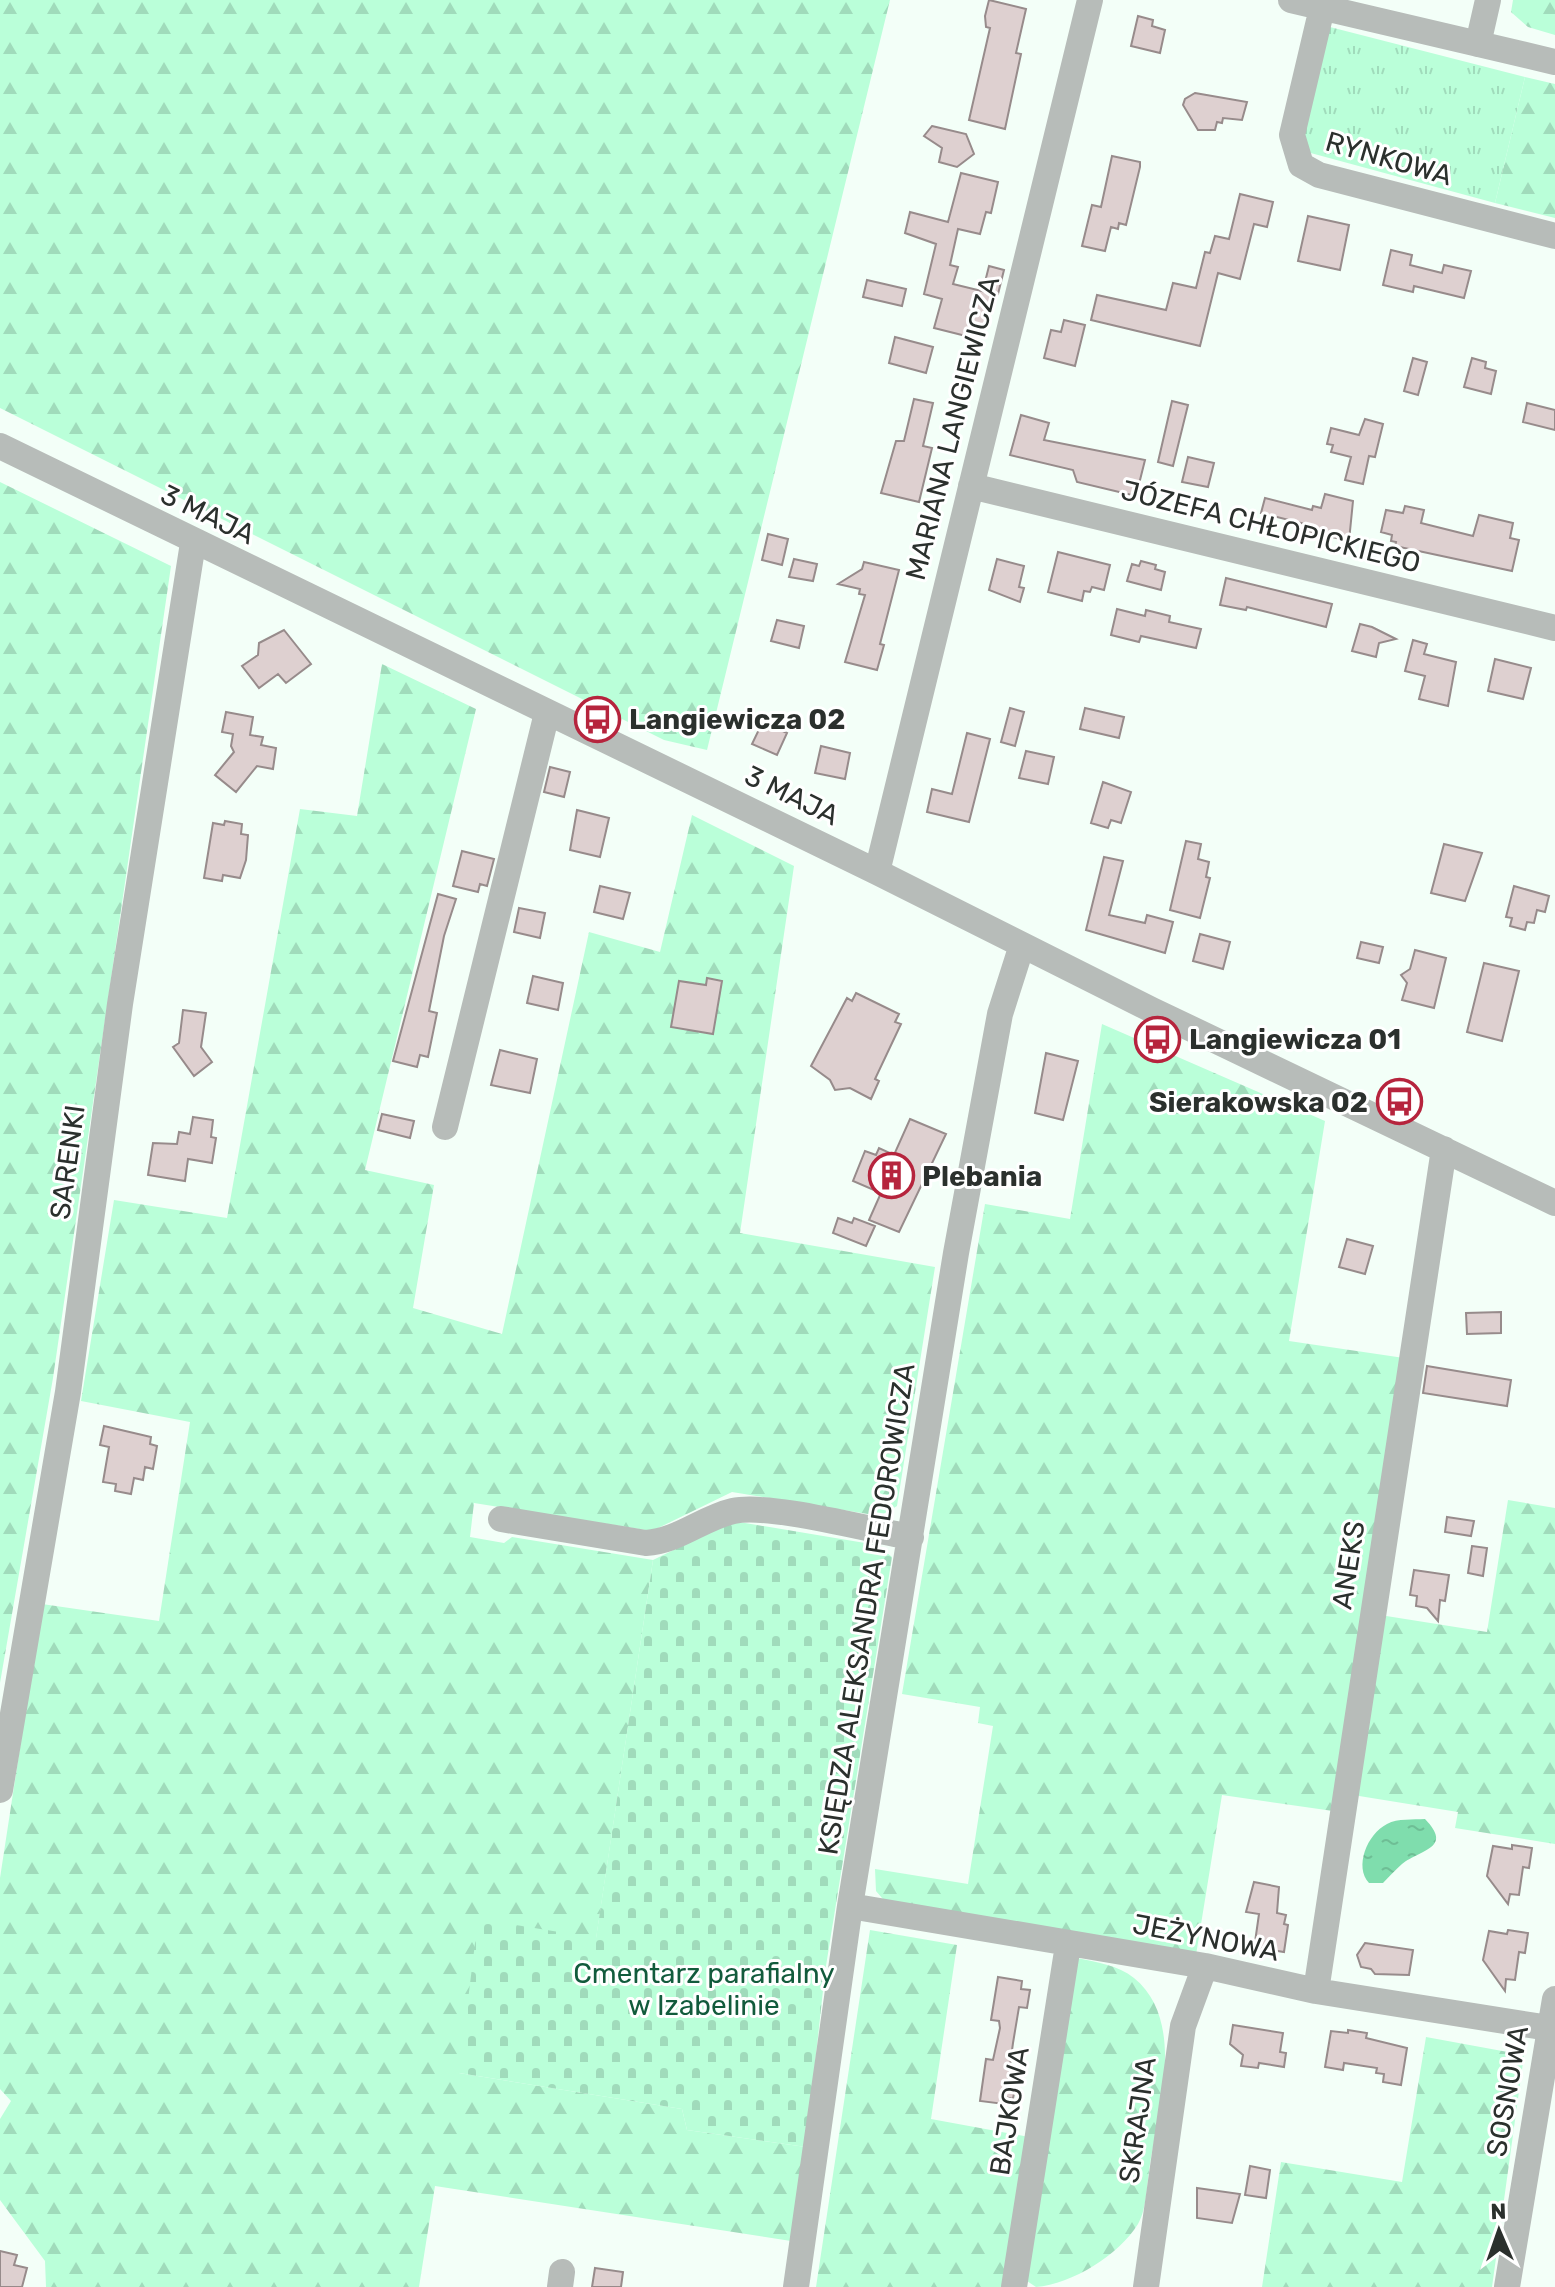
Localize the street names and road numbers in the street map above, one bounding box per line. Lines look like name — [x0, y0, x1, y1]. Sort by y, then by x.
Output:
street label: RYNKOWA — [1322, 125, 1456, 192]
street label: MARIANA LANGIEWICZA — [899, 273, 1006, 583]
street label: JÓZEFA CHŁOPICKIEGO — [1118, 473, 1424, 580]
street label: 3 MAJA — [155, 478, 260, 551]
street label: 3 MAJA — [739, 759, 844, 832]
street label: SARENKI — [43, 1103, 92, 1221]
street label: KSIĘDZA ALEKSANDRA FEDOROWICZA — [811, 1361, 922, 1857]
street label: ANEKS — [1325, 1519, 1372, 1612]
street label: JEŻYNOWA — [1130, 1907, 1282, 1968]
street label: SOSNOWA — [1480, 2023, 1535, 2159]
street label: BAJKOWA — [983, 2044, 1036, 2178]
street label: SKRAJNA — [1112, 2055, 1163, 2185]

